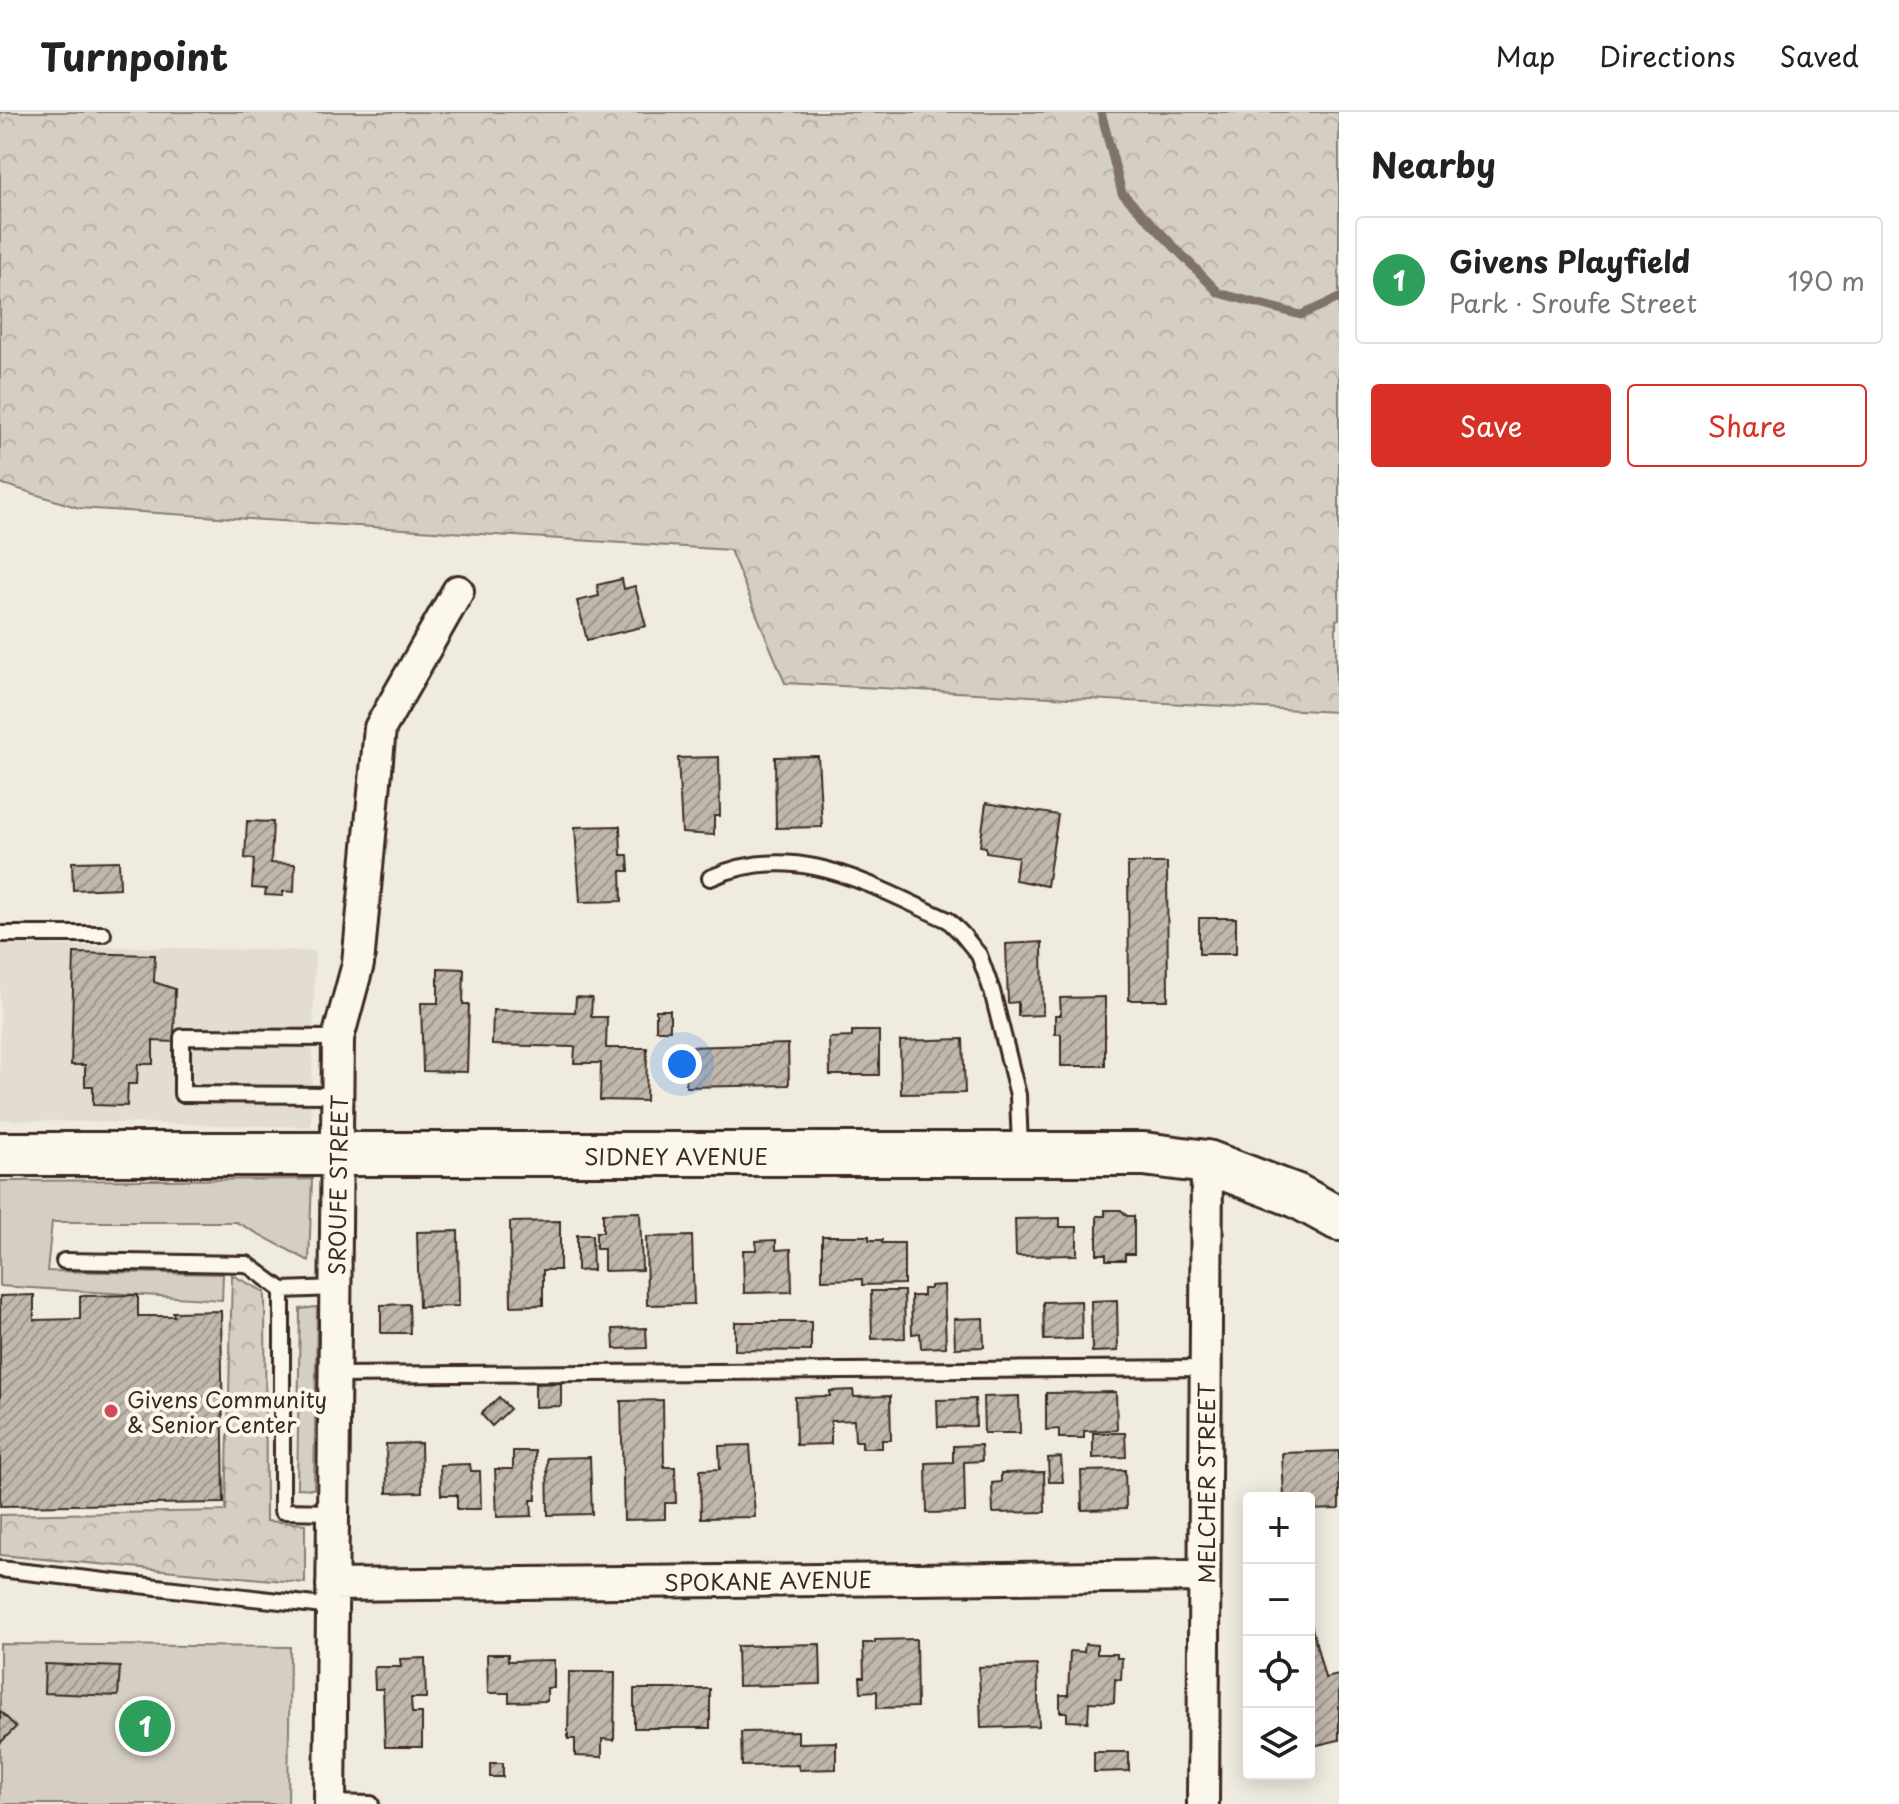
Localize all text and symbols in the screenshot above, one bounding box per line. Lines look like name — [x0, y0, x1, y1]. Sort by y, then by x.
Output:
text: Turnpoint — [40, 27, 228, 84]
text: Map — [1496, 34, 1555, 77]
text: Directions — [1599, 34, 1736, 77]
text: Saved — [1780, 34, 1859, 77]
text: Nearby — [1371, 138, 1496, 190]
text: Givens Playfield — [1449, 238, 1690, 283]
text: 1 — [1393, 261, 1405, 300]
text: 190 m — [1788, 261, 1865, 300]
text: Park · Sroufe Street — [1449, 283, 1697, 322]
button: Save — [1371, 384, 1611, 467]
button: Share — [1627, 384, 1867, 467]
your location — [662, 1044, 702, 1084]
street label: SROUFE STREET — [319, 1095, 355, 1275]
street label: SIDNEY AVENUE — [584, 1139, 768, 1172]
place label: Givens Community & Senior Center — [127, 1382, 327, 1440]
street label: MELCHER STREET — [1189, 1382, 1222, 1584]
marker: Givens Community & Senior Center — [102, 1402, 120, 1420]
map controls — [1243, 1492, 1315, 1780]
button: + — [1243, 1492, 1315, 1564]
street label: SPOKANE AVENUE — [664, 1562, 872, 1598]
button: − — [1243, 1564, 1315, 1636]
button: locate — [1243, 1636, 1315, 1708]
pin: 1 — [119, 1696, 171, 1756]
button: layers — [1243, 1708, 1315, 1780]

